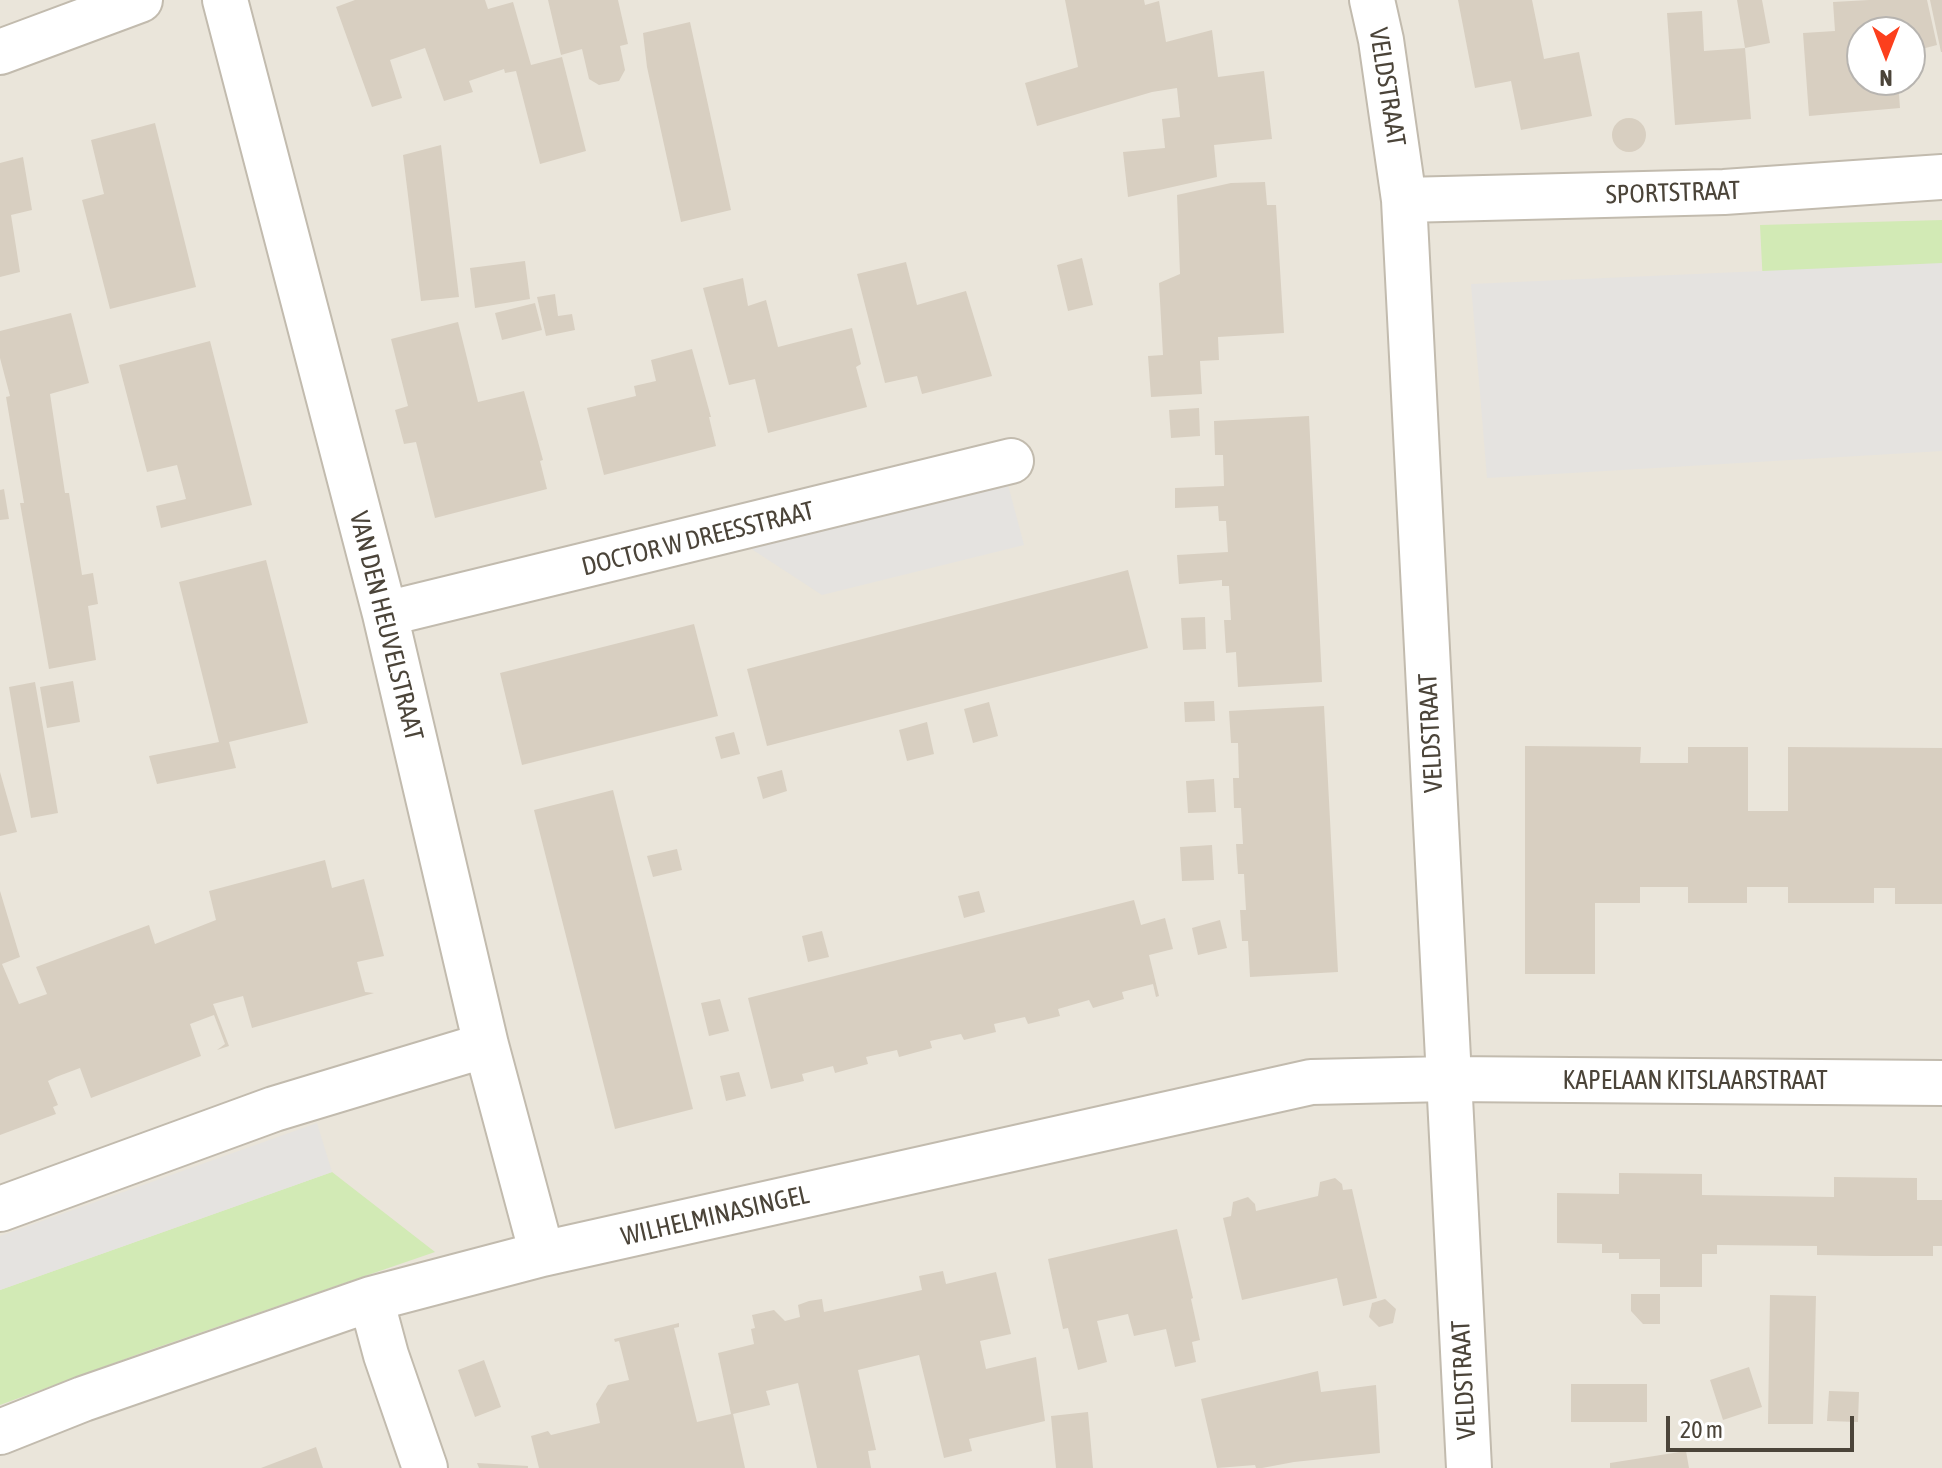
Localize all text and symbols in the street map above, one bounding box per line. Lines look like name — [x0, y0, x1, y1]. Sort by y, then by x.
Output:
north arrow — [1846, 16, 1926, 96]
street label: VELDSTRAAT — [1362, 25, 1412, 149]
text: N — [1880, 65, 1893, 91]
street label: SPORTSTRAAT — [1605, 175, 1741, 211]
street label: DOCTOR W DREESSTRAAT — [579, 495, 817, 583]
street label: VAN DEN HEUVELSTRAAT — [342, 508, 430, 744]
street label: VELDSTRAAT — [1412, 672, 1450, 794]
street label: KAPELAAN KITSLAARSTRAAT — [1562, 1065, 1828, 1097]
street label: WILHELMINASINGEL — [618, 1179, 812, 1253]
street label: VELDSTRAAT — [1445, 1319, 1483, 1441]
scale bar — [1670, 1400, 1858, 1450]
text: 20 m — [1680, 1416, 1723, 1443]

